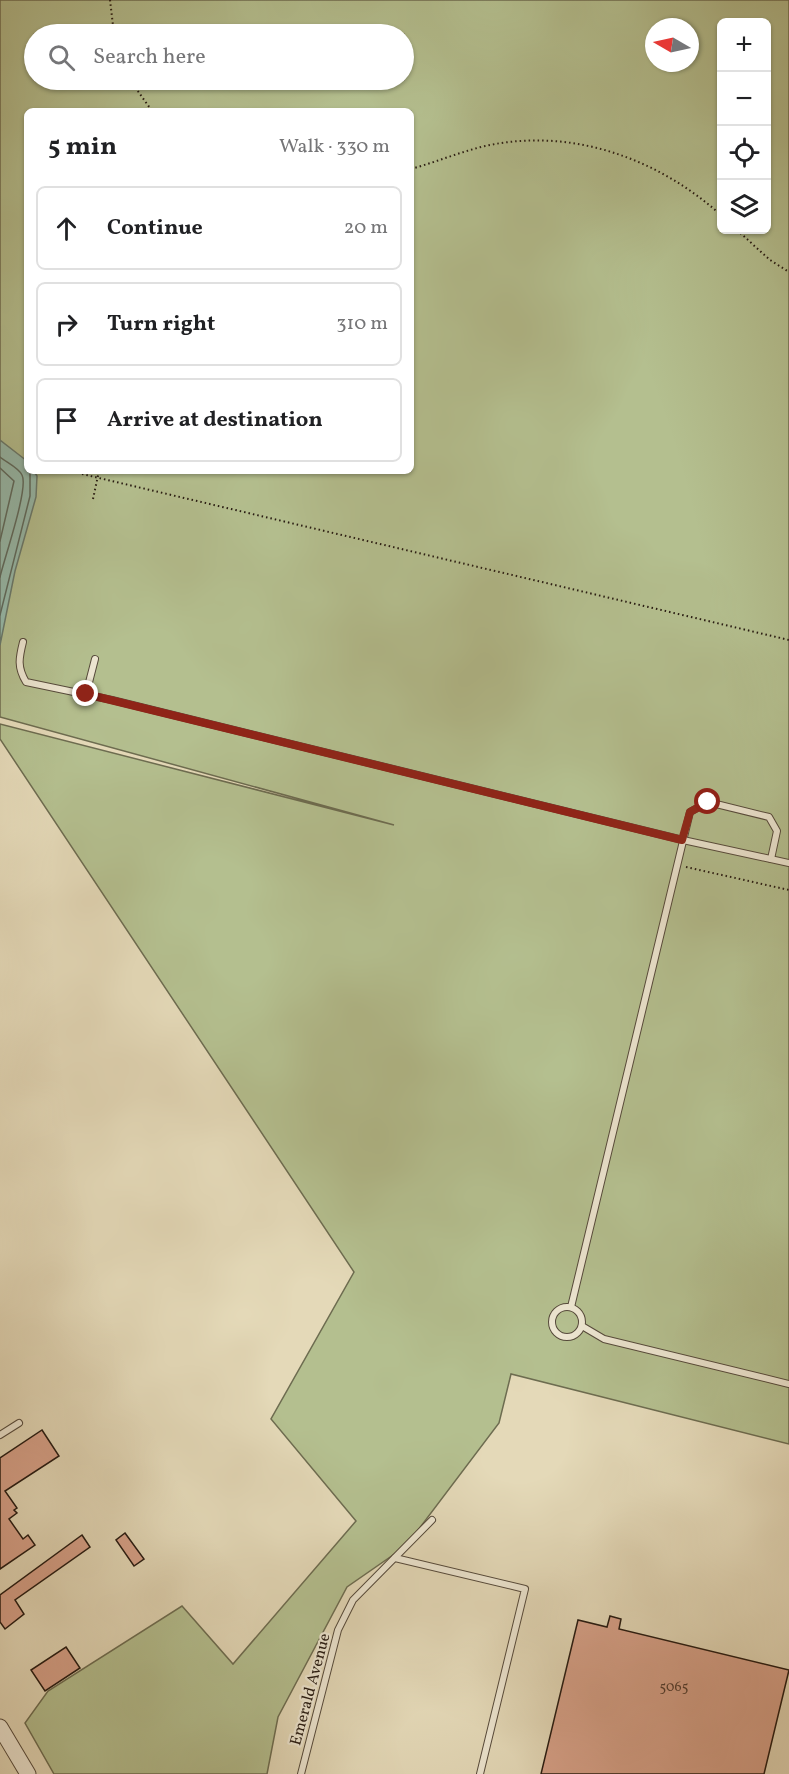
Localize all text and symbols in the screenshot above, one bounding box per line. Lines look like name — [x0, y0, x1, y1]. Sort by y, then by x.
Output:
north arrow — [645, 18, 699, 72]
map controls — [717, 18, 771, 234]
button: + — [717, 18, 771, 72]
search box — [24, 24, 414, 90]
icon: search — [45, 41, 78, 74]
text: Search here — [93, 42, 206, 73]
button: − — [717, 72, 771, 126]
button: locate — [717, 126, 771, 180]
text: 5 min — [48, 129, 117, 165]
text: Walk · 330 m — [279, 133, 390, 161]
button: layers — [717, 180, 771, 234]
icon: ahead — [50, 212, 83, 245]
text: Continue — [107, 213, 203, 244]
text: 20 m — [344, 214, 388, 242]
icon: right — [50, 308, 83, 341]
text: Turn right — [107, 309, 215, 340]
text: 310 m — [336, 310, 388, 338]
icon: arrive — [50, 404, 83, 437]
text: Arrive at destination — [107, 405, 323, 436]
route end — [72, 680, 98, 706]
route start — [694, 788, 720, 814]
street label: Emerald Avenue — [285, 1631, 336, 1748]
house number: 5065 — [660, 1678, 688, 1697]

